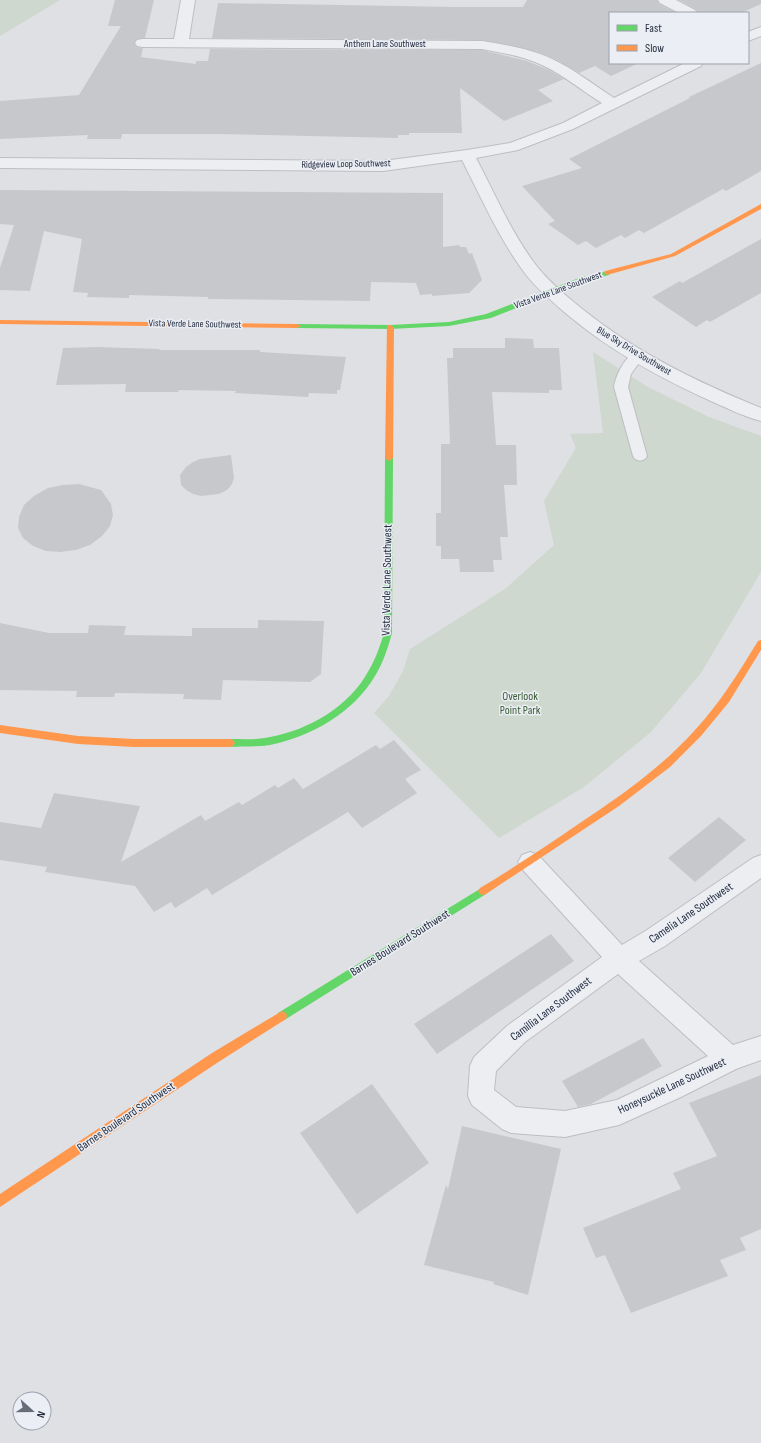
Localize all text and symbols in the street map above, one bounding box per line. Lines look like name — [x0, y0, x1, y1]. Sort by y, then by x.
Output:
legend — [609, 12, 749, 64]
text: Fast — [645, 21, 662, 36]
street label: Anthem Lane Southwest — [343, 38, 426, 50]
text: Slow — [645, 41, 664, 56]
street label: Ridgeview Loop Southwest — [301, 157, 391, 171]
street label: Vista Verde Lane Southwest — [512, 269, 604, 311]
street label: Vista Verde Lane Southwest — [149, 317, 241, 331]
street label: Blue Sky Drive Southwest — [595, 324, 673, 378]
street label: Vista Verde Lane Southwest — [379, 524, 395, 636]
park label: Overlook Point Park — [500, 689, 541, 718]
street label: Camelia Lane Southwest — [646, 879, 736, 947]
street label: Barnes Boulevard Southwest — [347, 906, 453, 980]
street label: Camillia Lane Southwest — [507, 973, 595, 1044]
street label: Honeysuckle Lane Southwest — [616, 1054, 729, 1118]
street label: Barnes Boulevard Southwest — [74, 1079, 178, 1155]
north arrow — [12, 1391, 52, 1431]
text: N — [34, 1409, 48, 1420]

